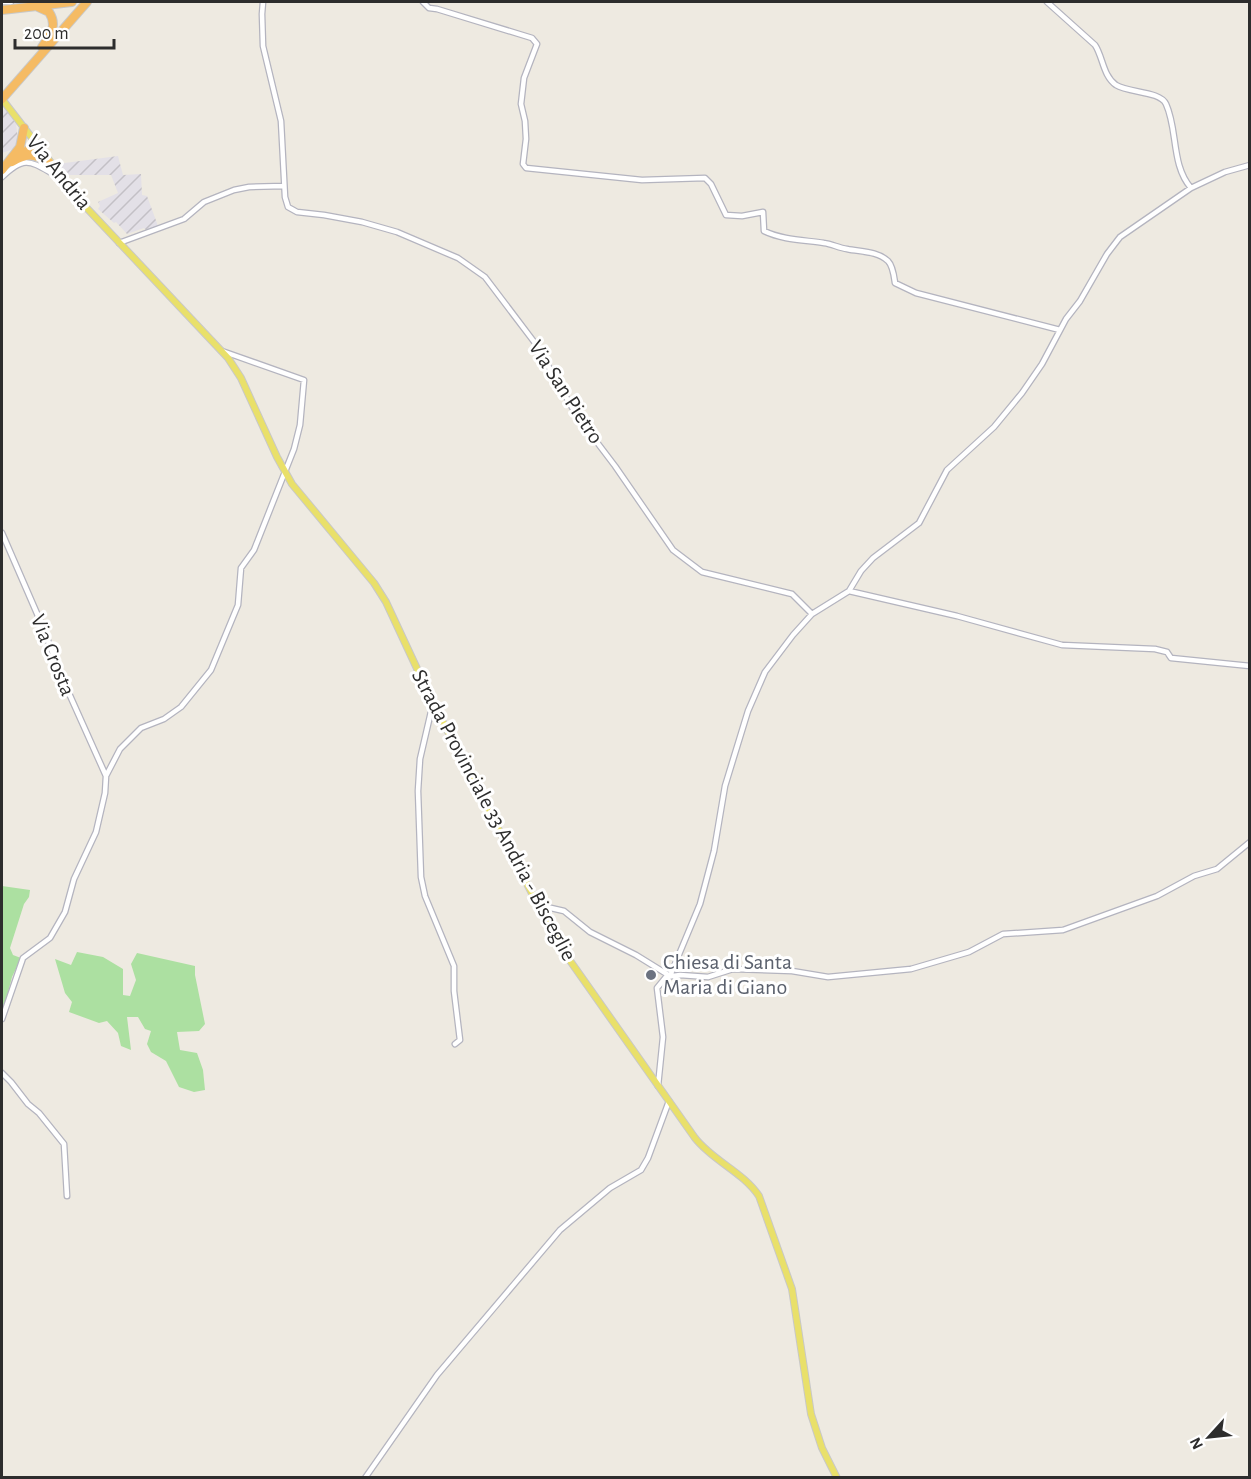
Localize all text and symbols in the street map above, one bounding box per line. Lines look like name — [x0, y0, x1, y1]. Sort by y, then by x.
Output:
scale bar — [15, 12, 114, 50]
text: 200 m — [24, 25, 69, 43]
street label: Via Andria — [22, 130, 96, 214]
street label: Via San Pietro — [525, 336, 607, 448]
street label: Via Crosta — [27, 611, 79, 699]
street label: Strada Provinciale 33 Andria - Bisceglie — [408, 666, 580, 964]
place label: Chiesa di Santa Maria di Giano — [663, 951, 792, 998]
marker: Chiesa di Santa Maria di Giano — [644, 968, 658, 982]
north arrow — [1179, 1407, 1239, 1467]
text: N — [1187, 1435, 1206, 1452]

